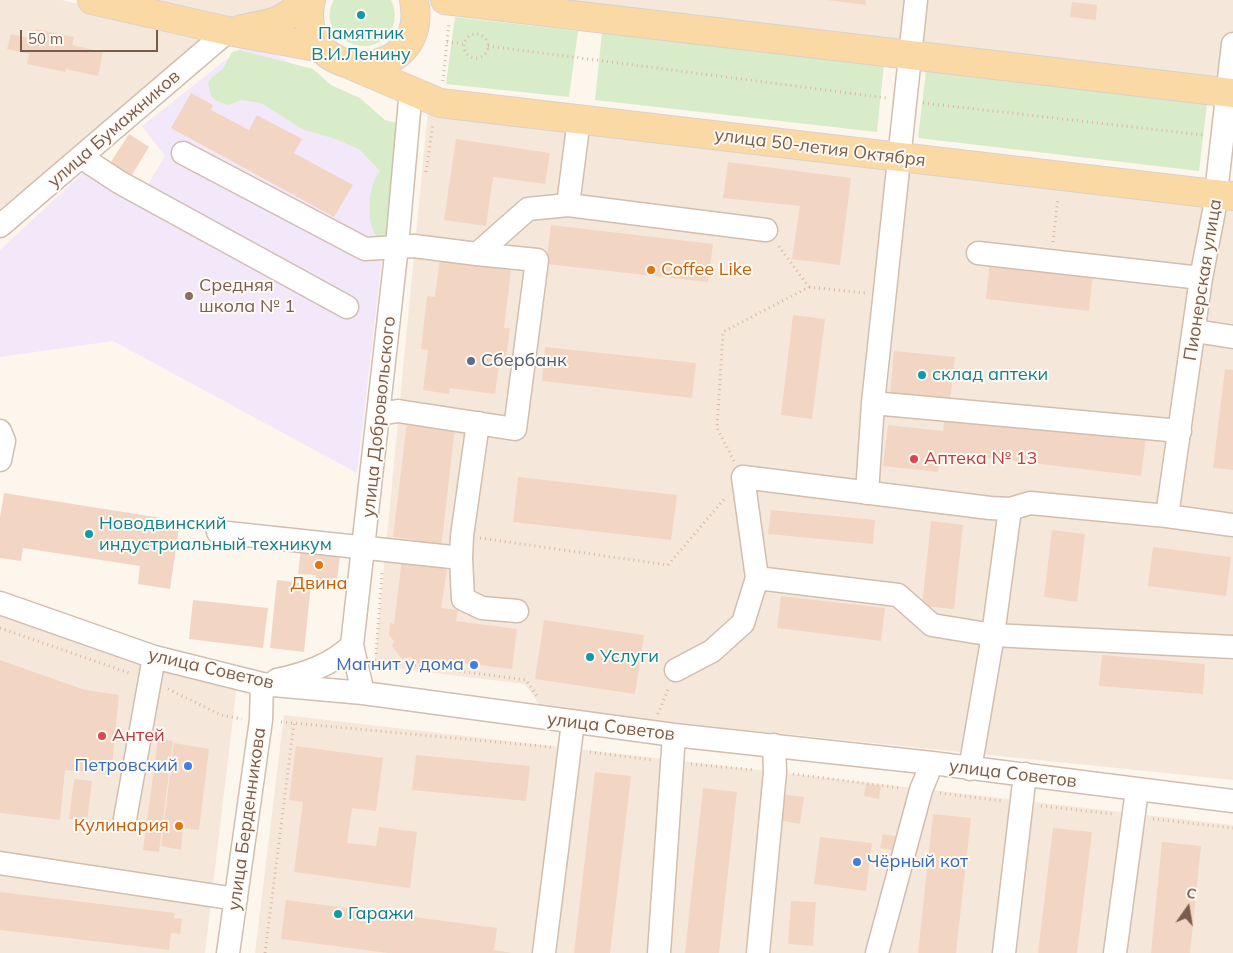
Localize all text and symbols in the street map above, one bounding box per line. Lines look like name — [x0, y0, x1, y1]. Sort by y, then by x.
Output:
marker: Памятник В.И.Ленину — [355, 9, 367, 21]
scale bar — [22, 20, 160, 52]
place label: Памятник В.И.Ленину — [311, 23, 411, 66]
text: 50 m — [28, 29, 63, 48]
street label: улица Бумажников — [43, 66, 185, 192]
street label: улица 50-летия Октября — [713, 124, 927, 172]
street label: Пионерская улица — [1180, 198, 1226, 362]
place label: Coffee Like — [661, 259, 752, 281]
marker: Coffee Like — [645, 264, 657, 276]
place label: Средняя школа № 1 — [199, 275, 295, 318]
marker: Средняя школа № 1 — [183, 290, 195, 302]
street label: улица Добровольского — [358, 315, 400, 519]
place label: Сбербанк — [481, 350, 567, 372]
marker: Сбербанк — [465, 355, 477, 367]
place label: склад аптеки — [932, 364, 1048, 386]
marker: склад аптеки — [916, 369, 928, 381]
place label: Аптека № 13 — [924, 448, 1037, 470]
marker: Аптека № 13 — [908, 453, 920, 465]
place label: Новодвинский индустриальный техникум — [99, 513, 332, 556]
marker: Новодвинский индустриальный техникум — [83, 528, 95, 540]
marker: Двина — [313, 559, 325, 571]
place label: Двина — [291, 573, 347, 595]
street label: улица Советов — [146, 644, 276, 694]
place label: Услуги — [600, 646, 659, 668]
marker: Услуги — [584, 651, 596, 663]
place label: Магнит у дома — [336, 654, 464, 676]
marker: Магнит у дома — [468, 659, 480, 671]
street label: улица Советов — [546, 708, 676, 746]
place label: Антей — [112, 725, 165, 747]
street label: улица Берденникова — [223, 726, 271, 912]
marker: Антей — [96, 730, 108, 742]
place label: Петровский — [74, 755, 178, 777]
street label: улица Советов — [948, 755, 1078, 793]
marker: Петровский — [182, 760, 194, 772]
place label: Кулинария — [74, 815, 169, 837]
marker: Кулинария — [173, 820, 185, 832]
place label: Чёрный кот — [867, 851, 968, 873]
marker: Чёрный кот — [851, 856, 863, 868]
north arrow — [1163, 883, 1213, 933]
text: С — [1185, 884, 1198, 903]
place label: Гаражи — [348, 903, 414, 925]
marker: Гаражи — [332, 908, 344, 920]

